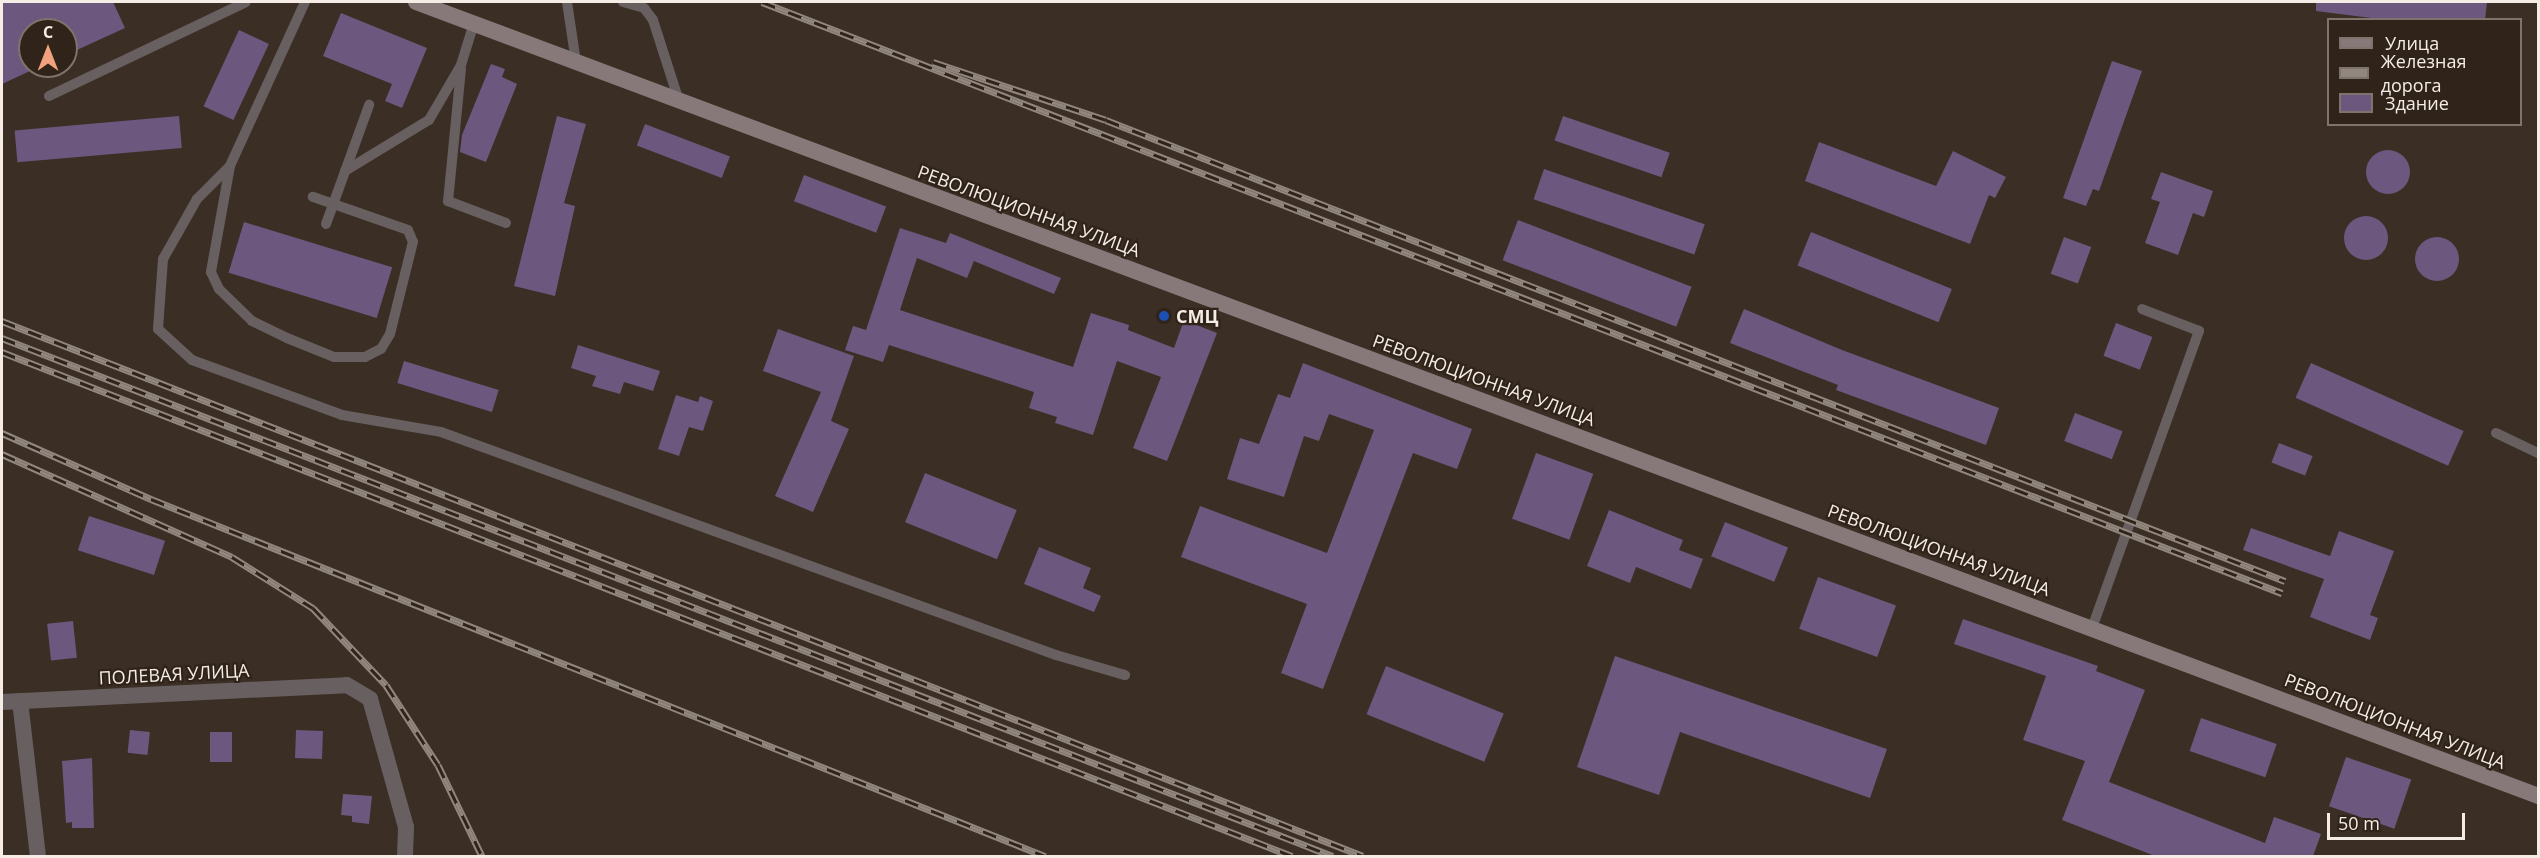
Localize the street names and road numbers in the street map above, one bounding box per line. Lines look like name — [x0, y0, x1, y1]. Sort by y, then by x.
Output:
street label: РЕВОЛЮЦИОННАЯ УЛИЦА — [915, 161, 1143, 261]
street label: РЕВОЛЮЦИОННАЯ УЛИЦА — [1370, 330, 1598, 430]
street label: РЕВОЛЮЦИОННАЯ УЛИЦА — [1825, 500, 2053, 600]
street label: ПОЛЕВАЯ УЛИЦА — [98, 659, 250, 689]
street label: РЕВОЛЮЦИОННАЯ УЛИЦА — [2281, 669, 2509, 773]

